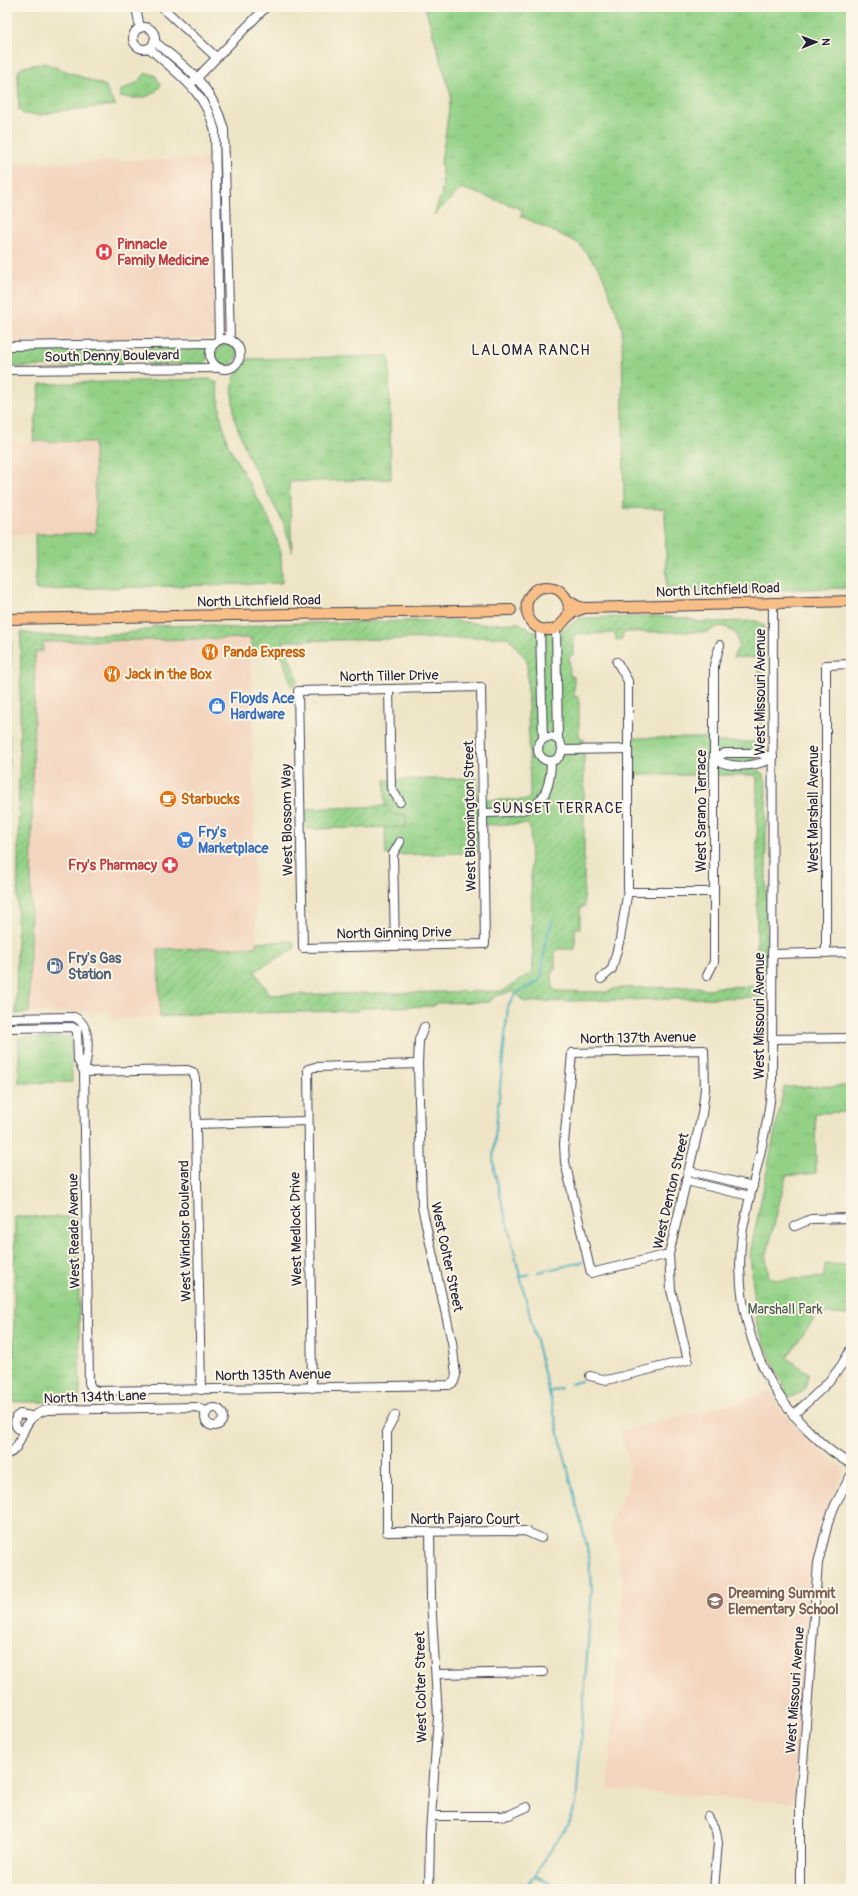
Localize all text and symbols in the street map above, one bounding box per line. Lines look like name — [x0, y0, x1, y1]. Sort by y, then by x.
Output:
north arrow — [796, 22, 836, 62]
text: N — [819, 38, 832, 46]
place label: Pinnacle Family Medicine — [117, 236, 210, 269]
hospital icon: Pinnacle Family Medicine — [94, 242, 114, 262]
district label: LALOMA RANCH — [471, 341, 591, 360]
street label: South Denny Boulevard — [44, 346, 180, 366]
street label: North Litchfield Road — [656, 579, 781, 601]
street label: North Litchfield Road — [197, 591, 321, 611]
street label: West Missouri Avenue — [752, 628, 769, 756]
restaurant icon: Panda Express — [200, 642, 220, 662]
place label: Panda Express — [223, 644, 306, 661]
restaurant icon: Jack in the Box — [102, 664, 122, 684]
place label: Jack in the Box — [125, 666, 212, 683]
street label: North Tiller Drive — [339, 667, 439, 685]
place label: Floyds Ace Hardware — [230, 690, 296, 723]
shop icon: Floyds Ace Hardware — [207, 696, 227, 716]
street label: West Bloomington Street — [460, 740, 480, 892]
street label: West Marshall Avenue — [805, 745, 822, 873]
street label: West Sarano Terrace — [693, 750, 710, 872]
street label: West Blossom Way — [278, 764, 296, 876]
cafe icon: Starbucks — [158, 789, 178, 809]
place label: Starbucks — [181, 791, 240, 808]
district label: SUNSET TERRACE — [492, 799, 624, 818]
place label: Fry's Marketplace — [198, 824, 270, 857]
supermarket icon: Fry's Marketplace — [175, 830, 195, 850]
pharmacy icon: Fry's Pharmacy — [160, 855, 180, 875]
place label: Fry's Pharmacy — [68, 857, 157, 874]
street label: North Ginning Drive — [336, 923, 452, 943]
place label: Fry's Gas Station — [68, 950, 122, 983]
street label: West Missouri Avenue — [751, 952, 768, 1080]
fuel station icon: Fry's Gas Station — [45, 956, 65, 976]
street label: North 137th Avenue — [580, 1028, 696, 1048]
street label: West Denton Street — [649, 1131, 693, 1251]
street label: West Windsor Boulevard — [175, 1160, 195, 1302]
street label: West Medlock Drive — [287, 1172, 305, 1286]
street label: West Reade Avenue — [64, 1173, 84, 1289]
street label: West Colter Street — [427, 1201, 467, 1314]
park label: Marshall Park — [747, 1301, 823, 1318]
street label: North 135th Avenue — [215, 1365, 331, 1385]
street label: North 134th Lane — [43, 1387, 147, 1407]
street label: North Pajaro Court — [410, 1511, 520, 1528]
place label: Dreaming Summit Elementary School — [728, 1585, 839, 1618]
school or university icon: Dreaming Summit Elementary School — [705, 1591, 725, 1611]
street label: West Missouri Avenue — [782, 1626, 808, 1754]
street label: West Colter Street — [412, 1631, 430, 1743]

